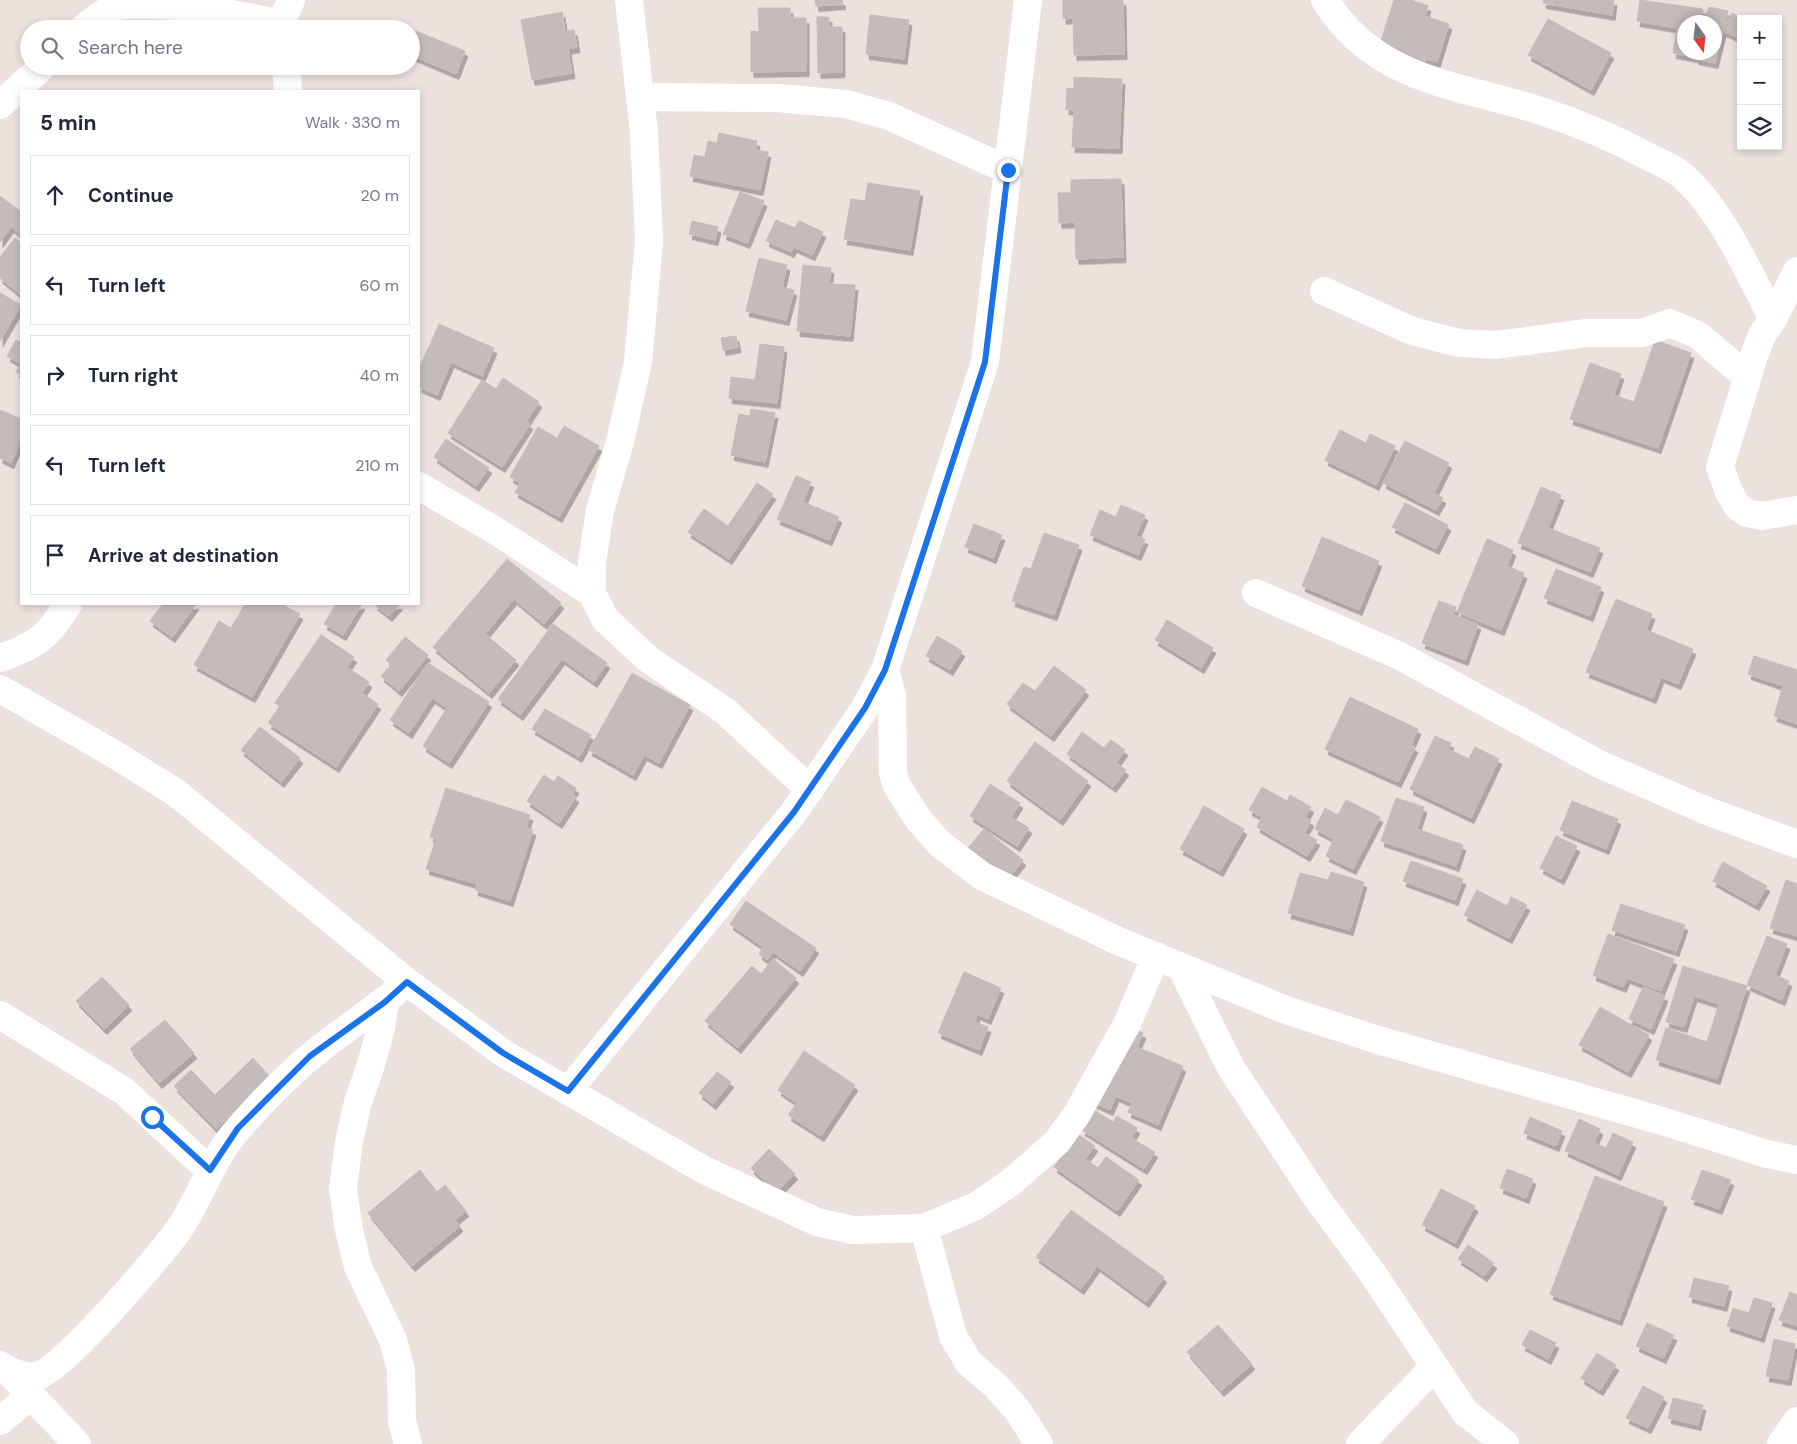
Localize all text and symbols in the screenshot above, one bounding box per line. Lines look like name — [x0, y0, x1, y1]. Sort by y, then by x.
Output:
north arrow — [1677, 15, 1722, 60]
map controls — [1737, 15, 1782, 150]
button: + — [1737, 15, 1782, 60]
search box — [20, 20, 420, 75]
icon: search — [38, 34, 66, 62]
text: Search here — [78, 35, 183, 60]
button: − — [1737, 60, 1782, 105]
button: layers — [1737, 105, 1782, 150]
text: 5 min — [40, 109, 96, 137]
text: Walk · 330 m — [305, 112, 400, 133]
route end — [997, 159, 1020, 182]
icon: ahead — [41, 181, 69, 209]
text: Continue — [88, 183, 174, 208]
text: 20 m — [360, 185, 399, 206]
icon: left — [41, 271, 69, 299]
text: Turn left — [88, 273, 166, 298]
text: 60 m — [359, 275, 399, 296]
icon: right — [41, 361, 69, 389]
text: Turn right — [88, 363, 178, 388]
text: 40 m — [360, 365, 399, 386]
icon: left — [41, 451, 69, 479]
text: Turn left — [88, 453, 166, 478]
text: 210 m — [355, 455, 399, 476]
icon: arrive — [41, 541, 69, 569]
text: Arrive at destination — [88, 543, 279, 568]
route start — [141, 1106, 164, 1129]

